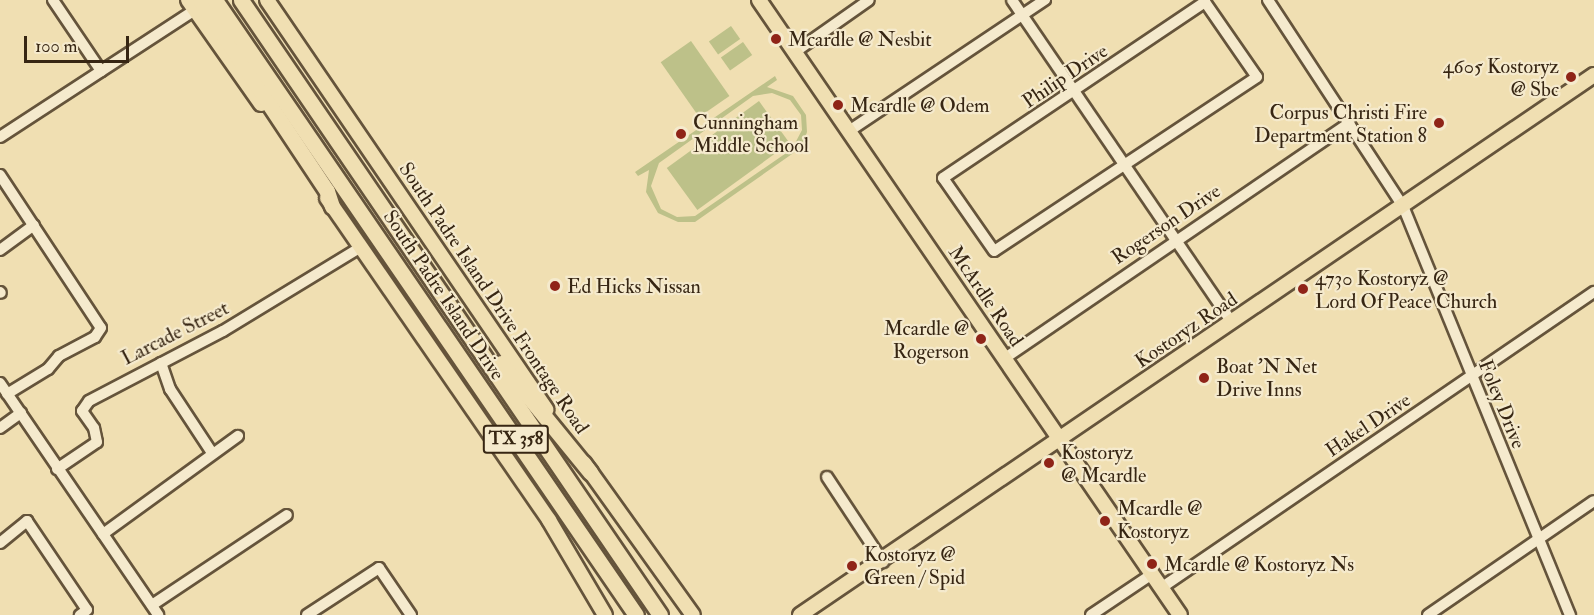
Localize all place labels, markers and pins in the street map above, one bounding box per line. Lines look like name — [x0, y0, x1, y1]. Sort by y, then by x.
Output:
place label: Mcardle @ Nesbit — [788, 27, 932, 51]
marker: Mcardle @ Nesbit — [769, 32, 783, 46]
place label: 4605 Kostoryz @ Sbc — [1443, 54, 1559, 101]
marker: 4605 Kostoryz @ Sbc — [1564, 70, 1578, 84]
place label: Mcardle @ Odem — [850, 93, 990, 117]
marker: Mcardle @ Odem — [831, 98, 845, 112]
place label: Corpus Christi Fire Department Station 8 — [1254, 100, 1427, 147]
place label: Cunningham Middle School — [693, 110, 809, 157]
marker: Corpus Christi Fire Department Station 8 — [1432, 116, 1446, 130]
marker: Cunningham Middle School — [674, 127, 688, 141]
place label: 4730 Kostoryz @ Lord Of Peace Church — [1315, 266, 1497, 313]
place label: Ed Hicks Nissan — [567, 274, 701, 298]
marker: Ed Hicks Nissan — [548, 279, 562, 293]
marker: 4730 Kostoryz @ Lord Of Peace Church — [1296, 282, 1310, 296]
place label: Mcardle @ Rogerson — [884, 316, 969, 363]
marker: Mcardle @ Rogerson — [974, 332, 988, 346]
place label: Boat 'N Net Drive Inns — [1216, 354, 1317, 401]
marker: Boat 'N Net Drive Inns — [1197, 371, 1211, 385]
place label: Kostoryz @ Mcardle — [1061, 440, 1146, 487]
marker: Kostoryz @ Mcardle — [1042, 456, 1056, 470]
place label: Mcardle @ Kostoryz — [1117, 497, 1202, 544]
marker: Mcardle @ Kostoryz — [1098, 514, 1112, 528]
place label: Kostoryz @ Green / Spid — [864, 542, 965, 589]
place label: Mcardle @ Kostoryz Ns — [1164, 552, 1354, 576]
marker: Mcardle @ Kostoryz Ns — [1145, 557, 1159, 571]
marker: Kostoryz @ Green / Spid — [845, 559, 859, 573]

